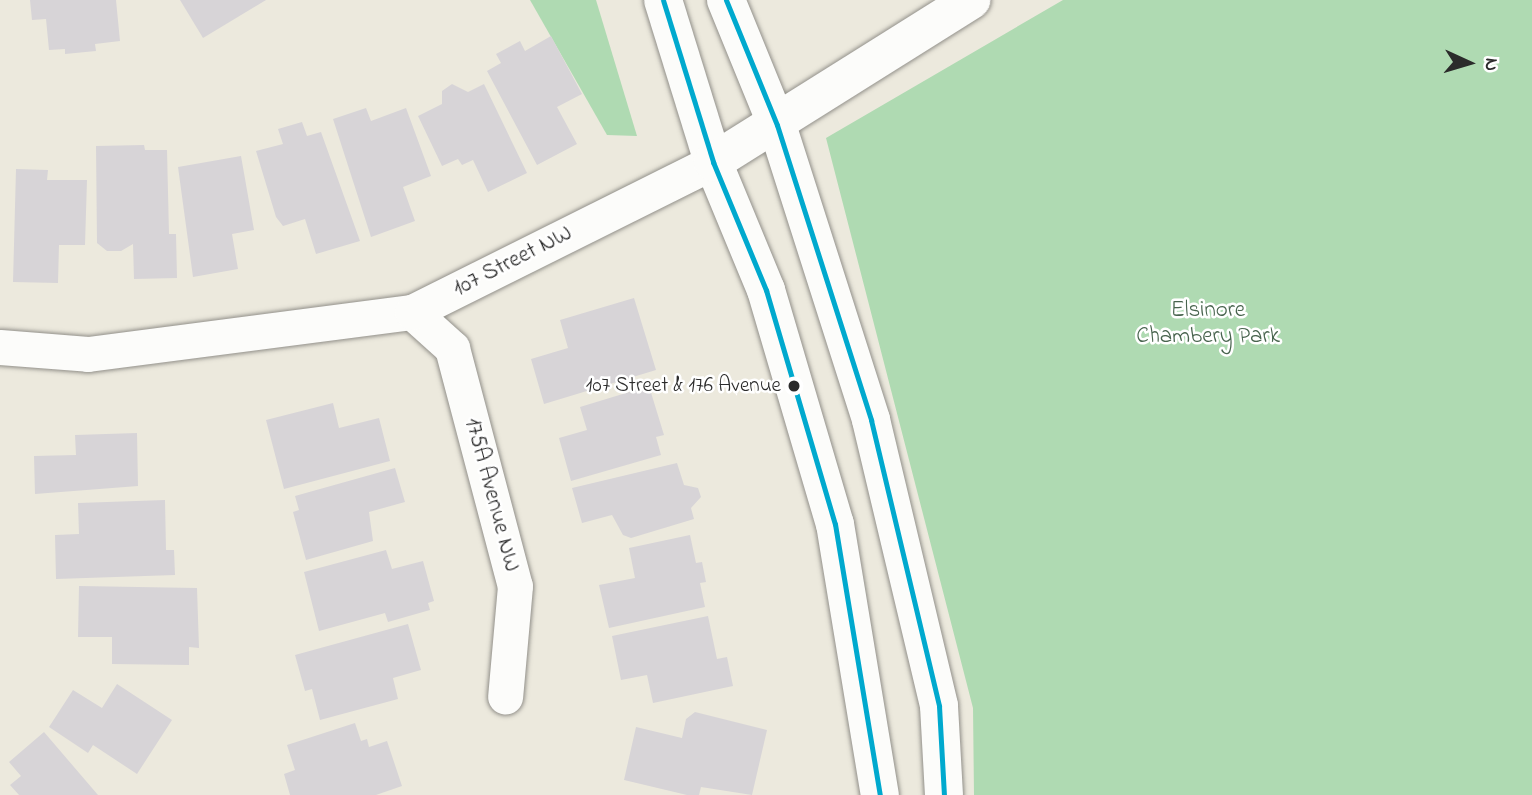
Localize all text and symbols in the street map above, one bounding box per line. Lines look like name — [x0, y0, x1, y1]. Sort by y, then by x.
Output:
north arrow — [1434, 28, 1504, 98]
text: N — [1477, 57, 1504, 72]
street label: 107 Street NW — [449, 220, 577, 304]
park label: Elsinore Chambery Park — [1136, 297, 1280, 351]
place label: 107 Street & 176 Avenue — [586, 373, 781, 399]
marker: 107 Street & 176 Avenue — [787, 379, 801, 393]
street label: 175A Avenue NW — [457, 415, 525, 575]

